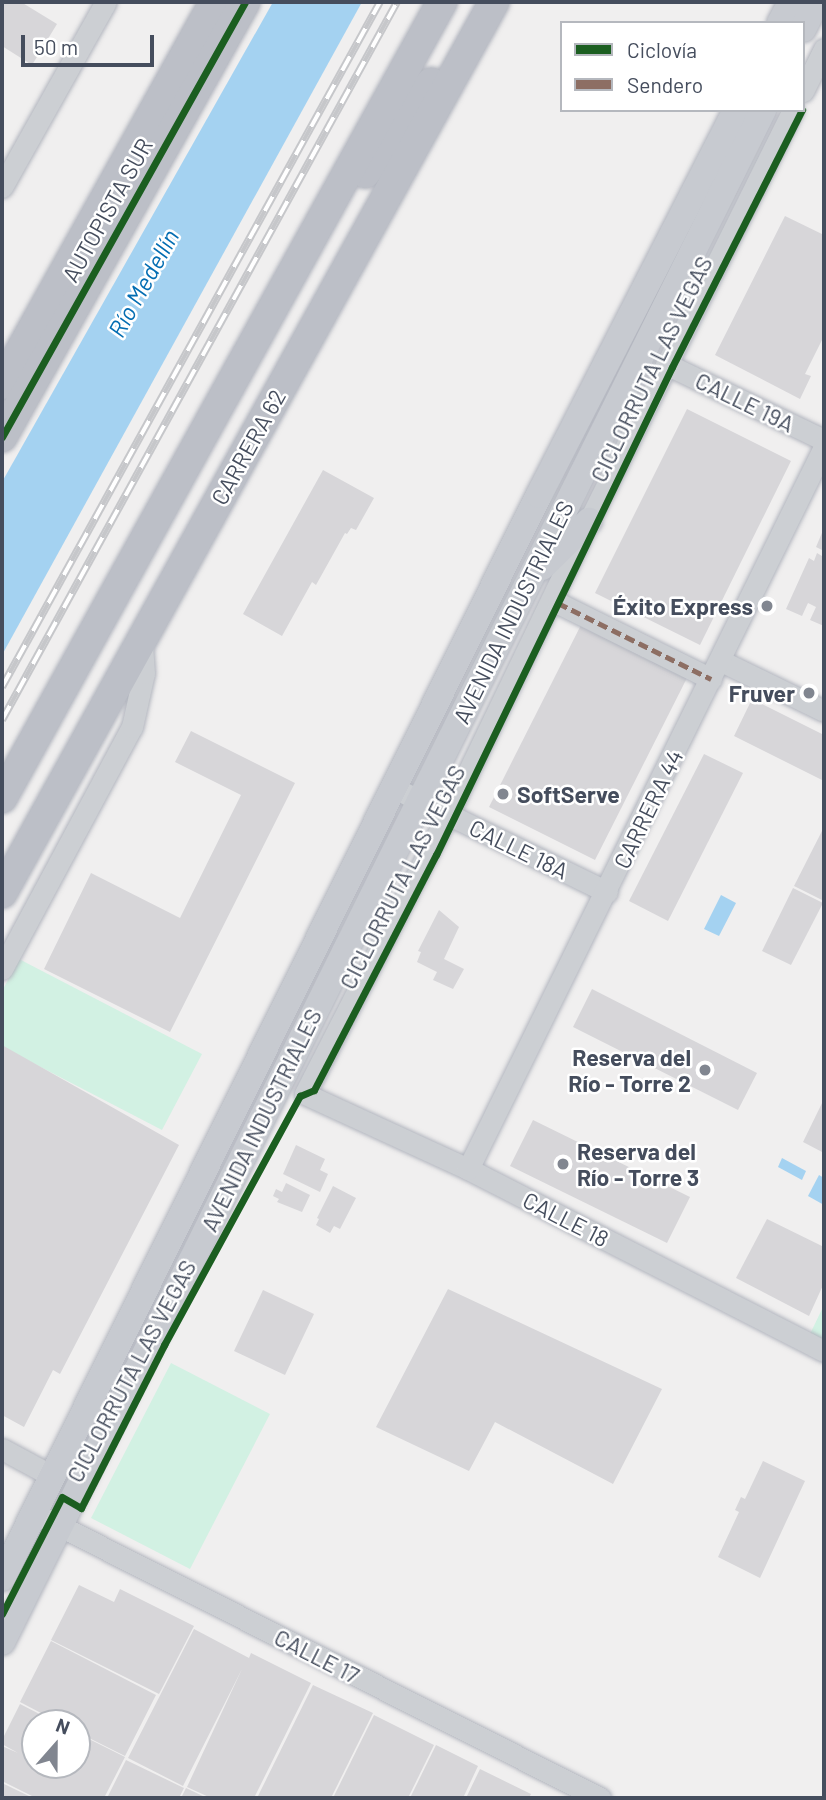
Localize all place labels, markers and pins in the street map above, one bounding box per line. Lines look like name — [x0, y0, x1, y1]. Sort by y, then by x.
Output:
place label: Éxito Express — [613, 592, 753, 620]
marker: Éxito Express — [759, 598, 775, 614]
place label: Fruver — [729, 679, 795, 707]
marker: Fruver — [801, 685, 817, 701]
place label: SoftServe — [517, 780, 620, 808]
marker: SoftServe — [495, 786, 511, 802]
place label: Reserva del Río - Torre 2 — [568, 1043, 691, 1097]
marker: Reserva del Río - Torre 2 — [697, 1062, 713, 1078]
place label: Reserva del Río - Torre 3 — [577, 1137, 699, 1191]
marker: Reserva del Río - Torre 3 — [555, 1156, 571, 1172]

